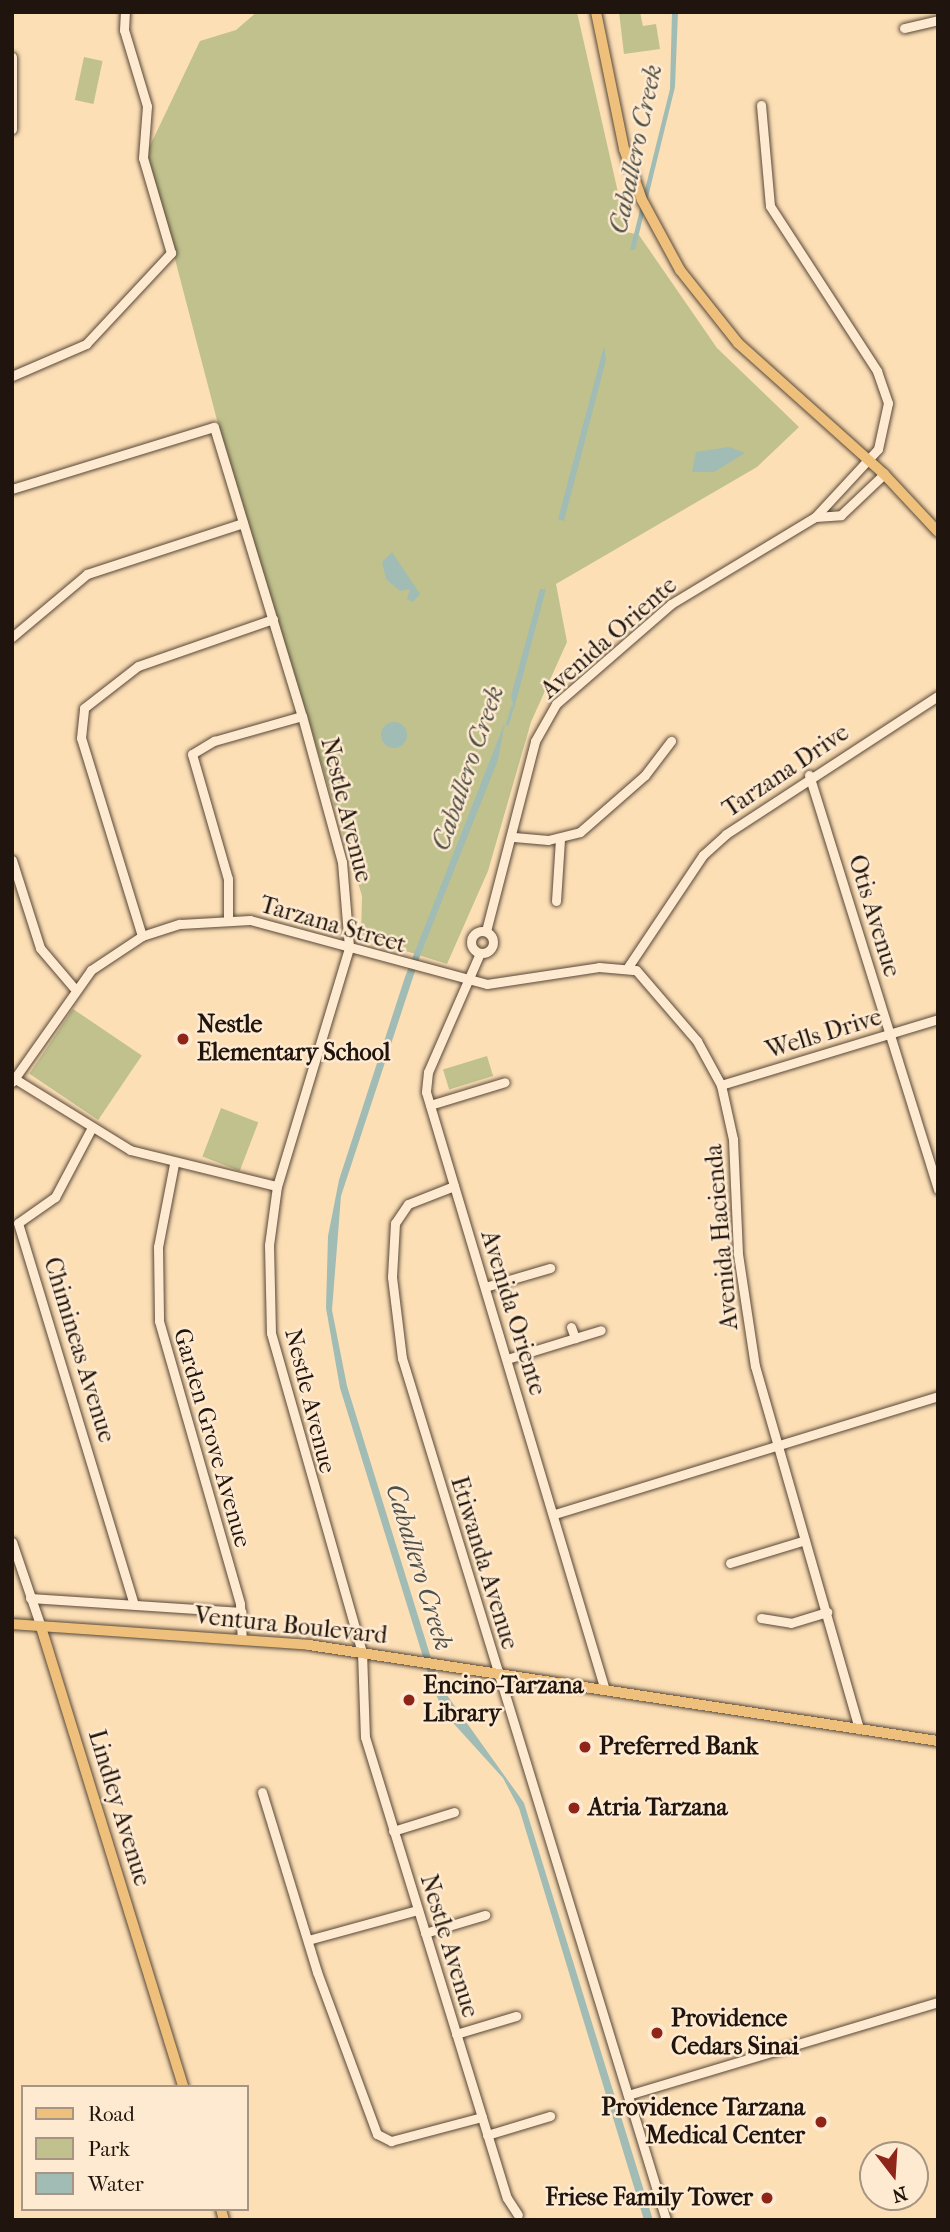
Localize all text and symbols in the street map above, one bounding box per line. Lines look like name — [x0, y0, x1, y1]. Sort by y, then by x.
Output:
water label: Caballero Creek — [603, 62, 669, 236]
street label: Avenida Oriente — [535, 571, 683, 705]
water label: Caballero Creek — [425, 682, 511, 854]
street label: Tarzana Drive — [717, 718, 855, 824]
street label: Nestle Avenue — [314, 735, 378, 885]
street label: Otis Avenue — [842, 851, 906, 981]
street label: Tarzana Street — [257, 890, 409, 960]
street label: Wells Drive — [763, 1003, 885, 1065]
place label: Nestle Elementary School — [197, 1011, 390, 1067]
marker: Nestle Elementary School — [175, 1031, 191, 1047]
street label: Avenida Hacienda — [700, 1143, 744, 1331]
street label: Avenida Oriente — [474, 1227, 552, 1399]
street label: Chimineas Avenue — [37, 1254, 121, 1446]
street label: Garden Grove Avenue — [167, 1325, 257, 1551]
street label: Nestle Avenue — [278, 1326, 342, 1476]
street label: Etiwanda Avenue — [444, 1473, 524, 1653]
water label: Caballero Creek — [379, 1480, 459, 1654]
street label: Ventura Boulevard — [193, 1602, 389, 1650]
place label: Encino-Tarzana Library — [423, 1672, 584, 1728]
marker: Encino-Tarzana Library — [401, 1692, 417, 1708]
street label: Lindley Avenue — [82, 1726, 156, 1890]
place label: Preferred Bank — [599, 1733, 758, 1761]
marker: Preferred Bank — [577, 1739, 593, 1755]
place label: Atria Tarzana — [588, 1794, 728, 1822]
marker: Atria Tarzana — [566, 1800, 582, 1816]
street label: Nestle Avenue — [414, 1871, 484, 2021]
place label: Providence Cedars Sinai — [671, 2005, 799, 2061]
marker: Providence Cedars Sinai — [649, 2025, 665, 2041]
legend — [21, 2085, 248, 2211]
place label: Providence Tarzana Medical Center — [601, 2094, 805, 2150]
text: Road — [88, 2102, 135, 2126]
marker: Providence Tarzana Medical Center — [811, 2112, 831, 2132]
text: Park — [88, 2137, 130, 2161]
north arrow — [859, 2141, 929, 2211]
text: Water — [88, 2172, 144, 2196]
text: N — [889, 2182, 910, 2207]
place label: Friese Family Tower — [545, 2184, 753, 2212]
marker: Friese Family Tower — [759, 2190, 775, 2206]

